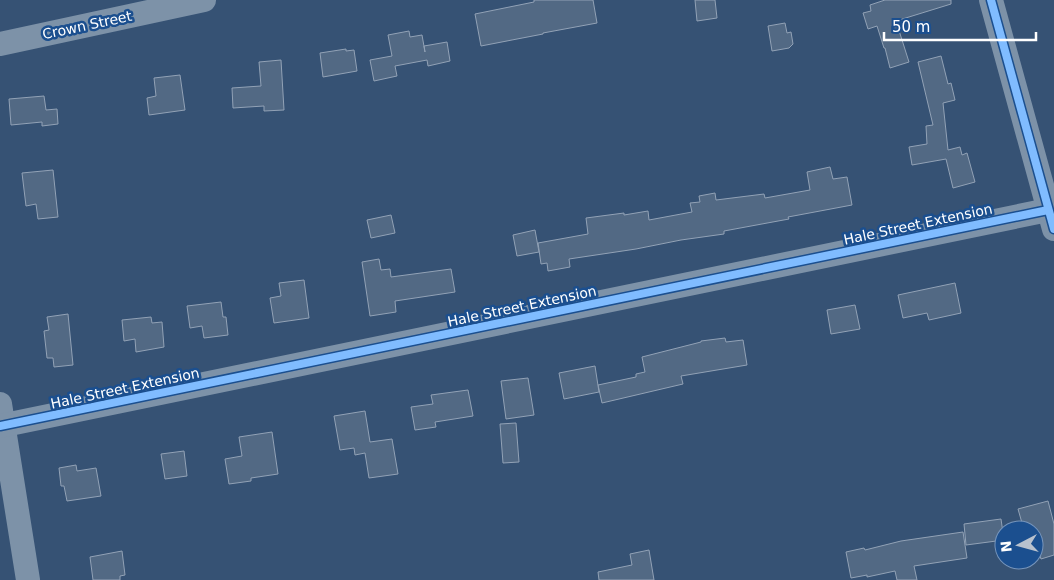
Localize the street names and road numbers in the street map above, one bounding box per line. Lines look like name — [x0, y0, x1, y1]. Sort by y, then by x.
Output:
street label: Crown Street — [41, 8, 134, 42]
street label: Hale Street Extension — [842, 200, 994, 248]
street label: Hale Street Extension — [446, 282, 598, 330]
street label: Hale Street Extension — [49, 364, 201, 412]

